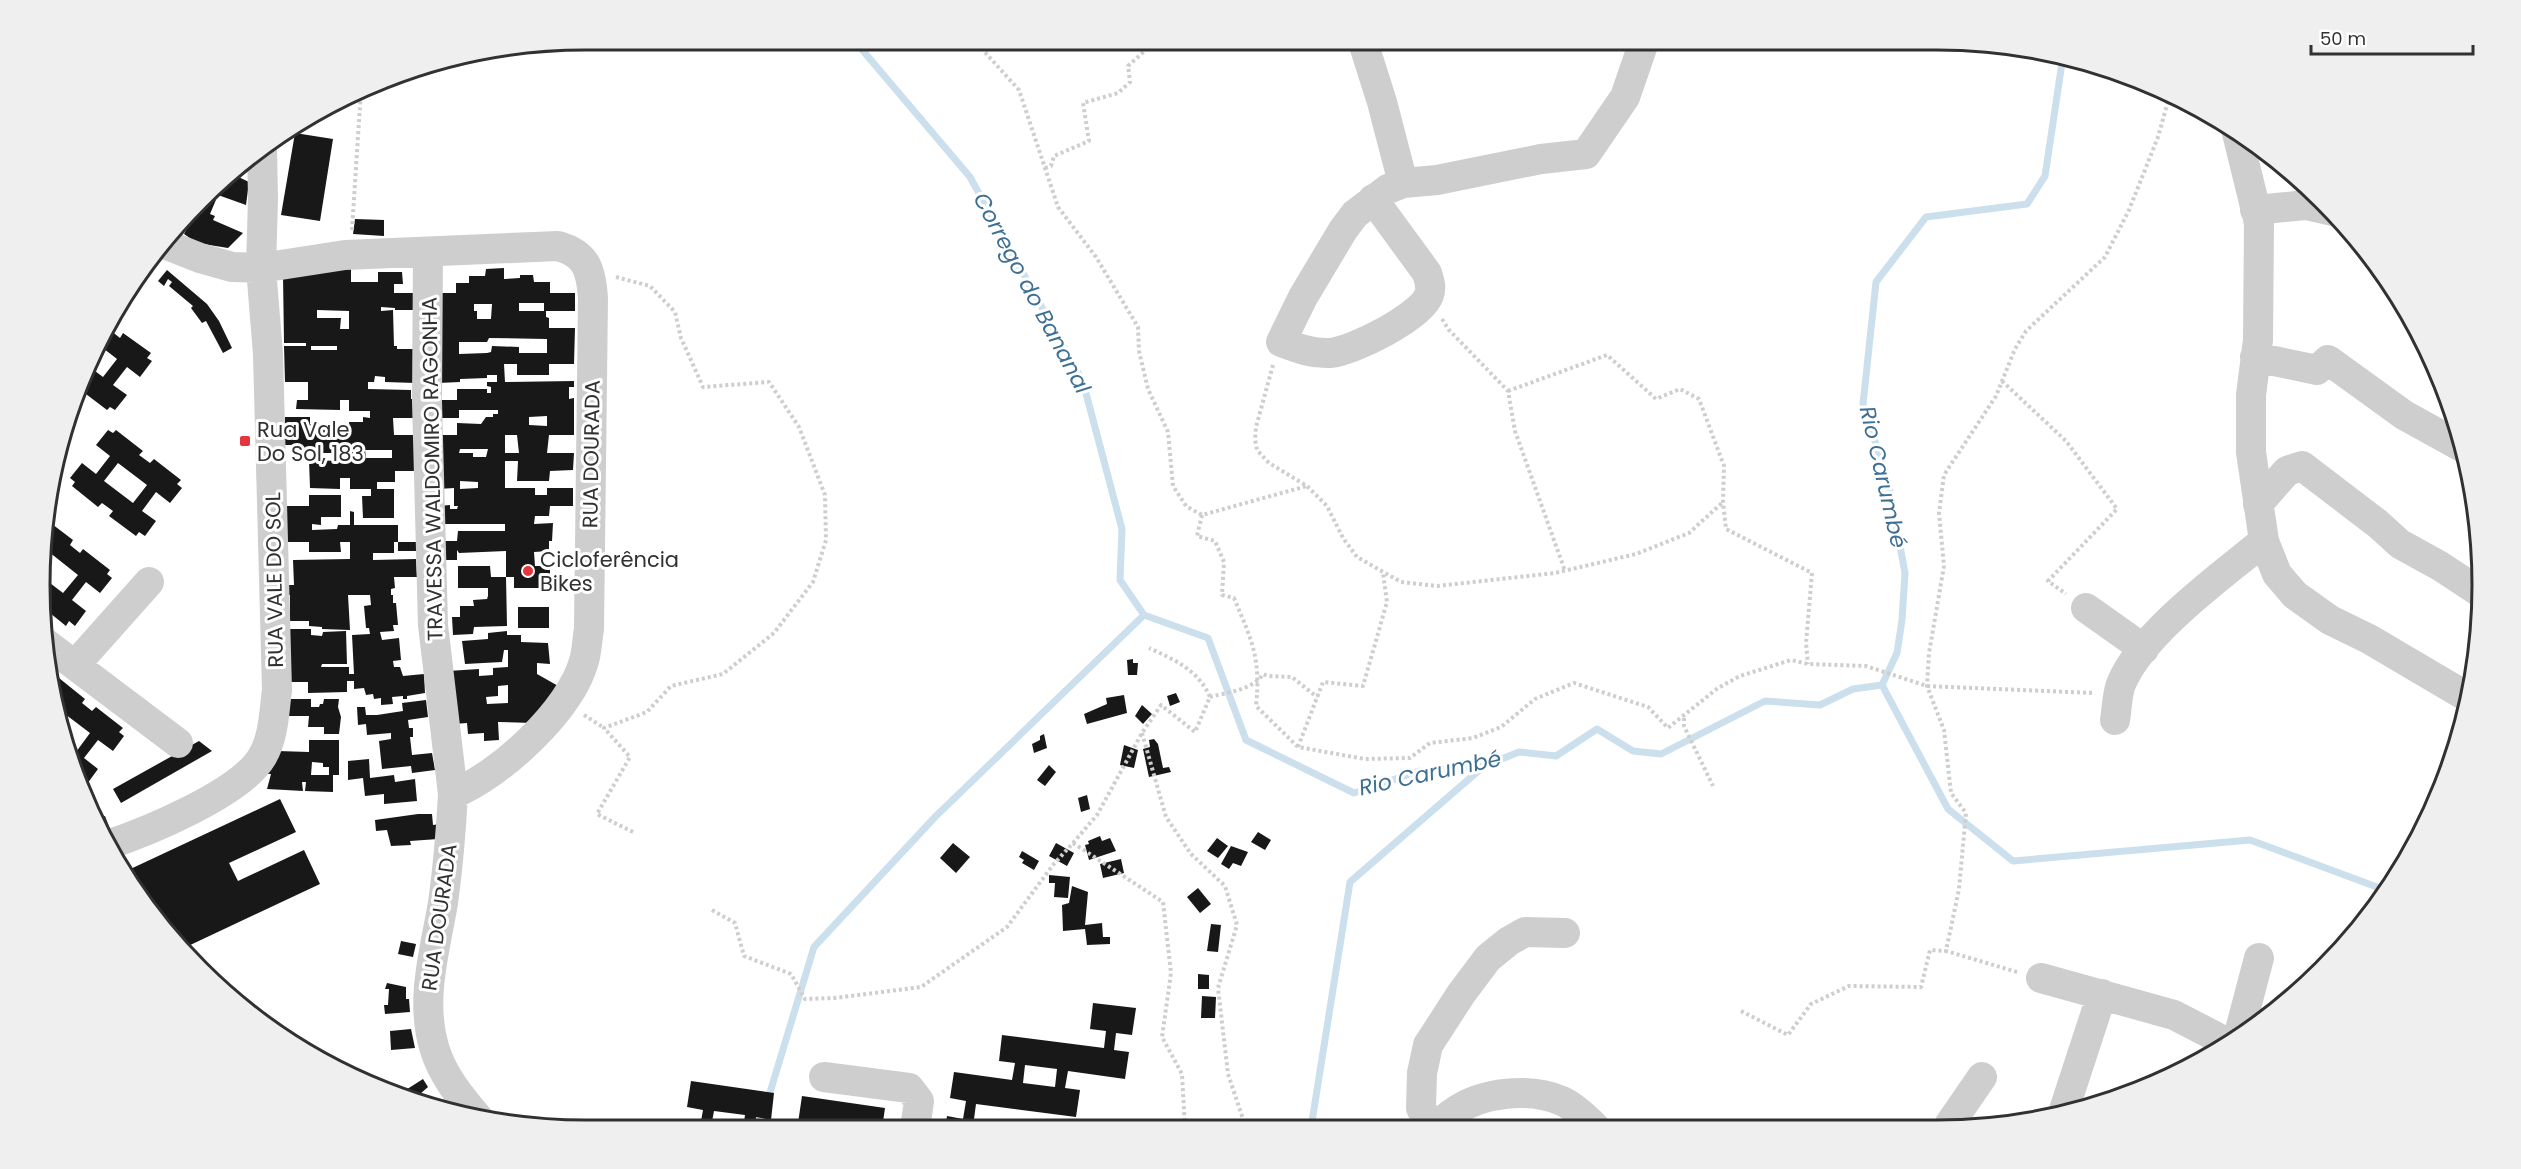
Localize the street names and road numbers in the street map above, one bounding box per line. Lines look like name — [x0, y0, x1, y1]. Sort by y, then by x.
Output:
street label: TRAVESSA WALDOMIRO RAGONHA — [414, 297, 450, 641]
street label: RUA DOURADA — [575, 380, 607, 528]
street label: RUA VALE DO SOL — [258, 492, 290, 668]
street label: RUA DOURADA — [414, 842, 464, 992]

